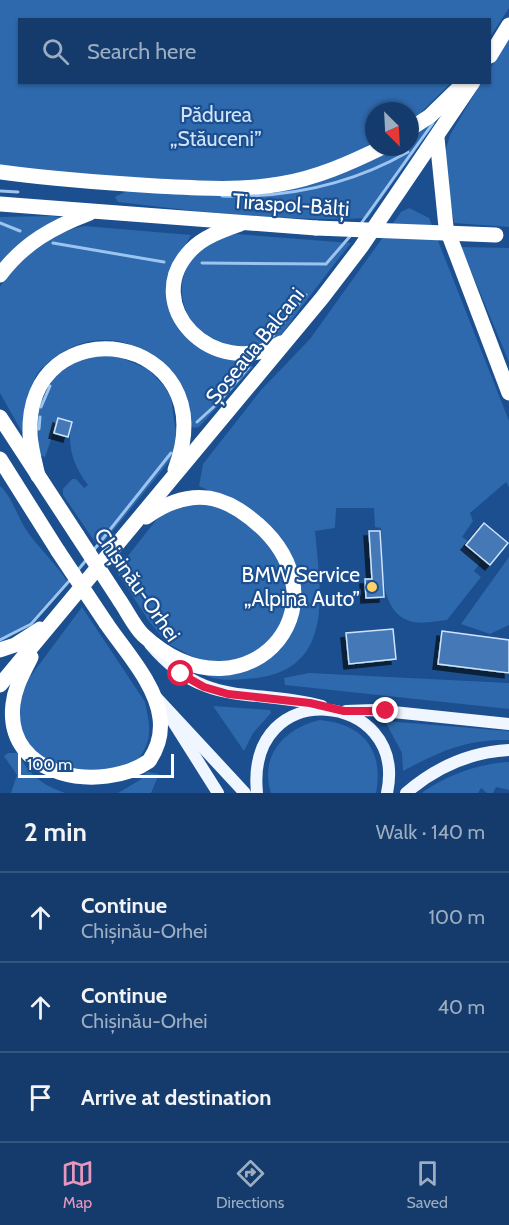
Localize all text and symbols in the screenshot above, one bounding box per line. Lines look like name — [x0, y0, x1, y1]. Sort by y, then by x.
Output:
search box — [18, 18, 491, 84]
icon: search — [39, 35, 72, 68]
text: Search here — [87, 38, 196, 65]
park label: Pădurea „Stăuceni” — [170, 102, 262, 151]
north arrow — [365, 102, 419, 156]
street label: Tiraspol-Bălți — [232, 188, 350, 223]
street label: Șoseaua Balcani — [200, 282, 311, 410]
street label: Chișinău-Orhei — [87, 523, 186, 647]
place label: BMW Service „Alpina Auto” — [242, 562, 360, 611]
marker: BMW Service „Alpina Auto” — [365, 580, 379, 594]
route start — [167, 660, 193, 686]
route end — [372, 697, 398, 723]
scale bar — [18, 751, 174, 778]
text: 100 m — [27, 755, 72, 774]
text: 2 min — [24, 816, 87, 848]
text: Walk · 140 m — [376, 820, 485, 844]
text: Continue — [81, 892, 167, 919]
icon: ahead — [24, 901, 57, 934]
text: 100 m — [429, 905, 485, 929]
text: Chișinău-Orhei — [81, 919, 208, 943]
text: Continue — [81, 982, 167, 1009]
icon: ahead — [24, 991, 57, 1024]
text: 40 m — [437, 995, 485, 1019]
text: Chișinău-Orhei — [81, 1009, 208, 1033]
icon: arrive — [24, 1081, 57, 1114]
text: Arrive at destination — [81, 1084, 271, 1111]
tab: Map — [61, 1157, 94, 1212]
tab: Directions — [216, 1157, 284, 1212]
tab: Saved — [406, 1157, 448, 1212]

